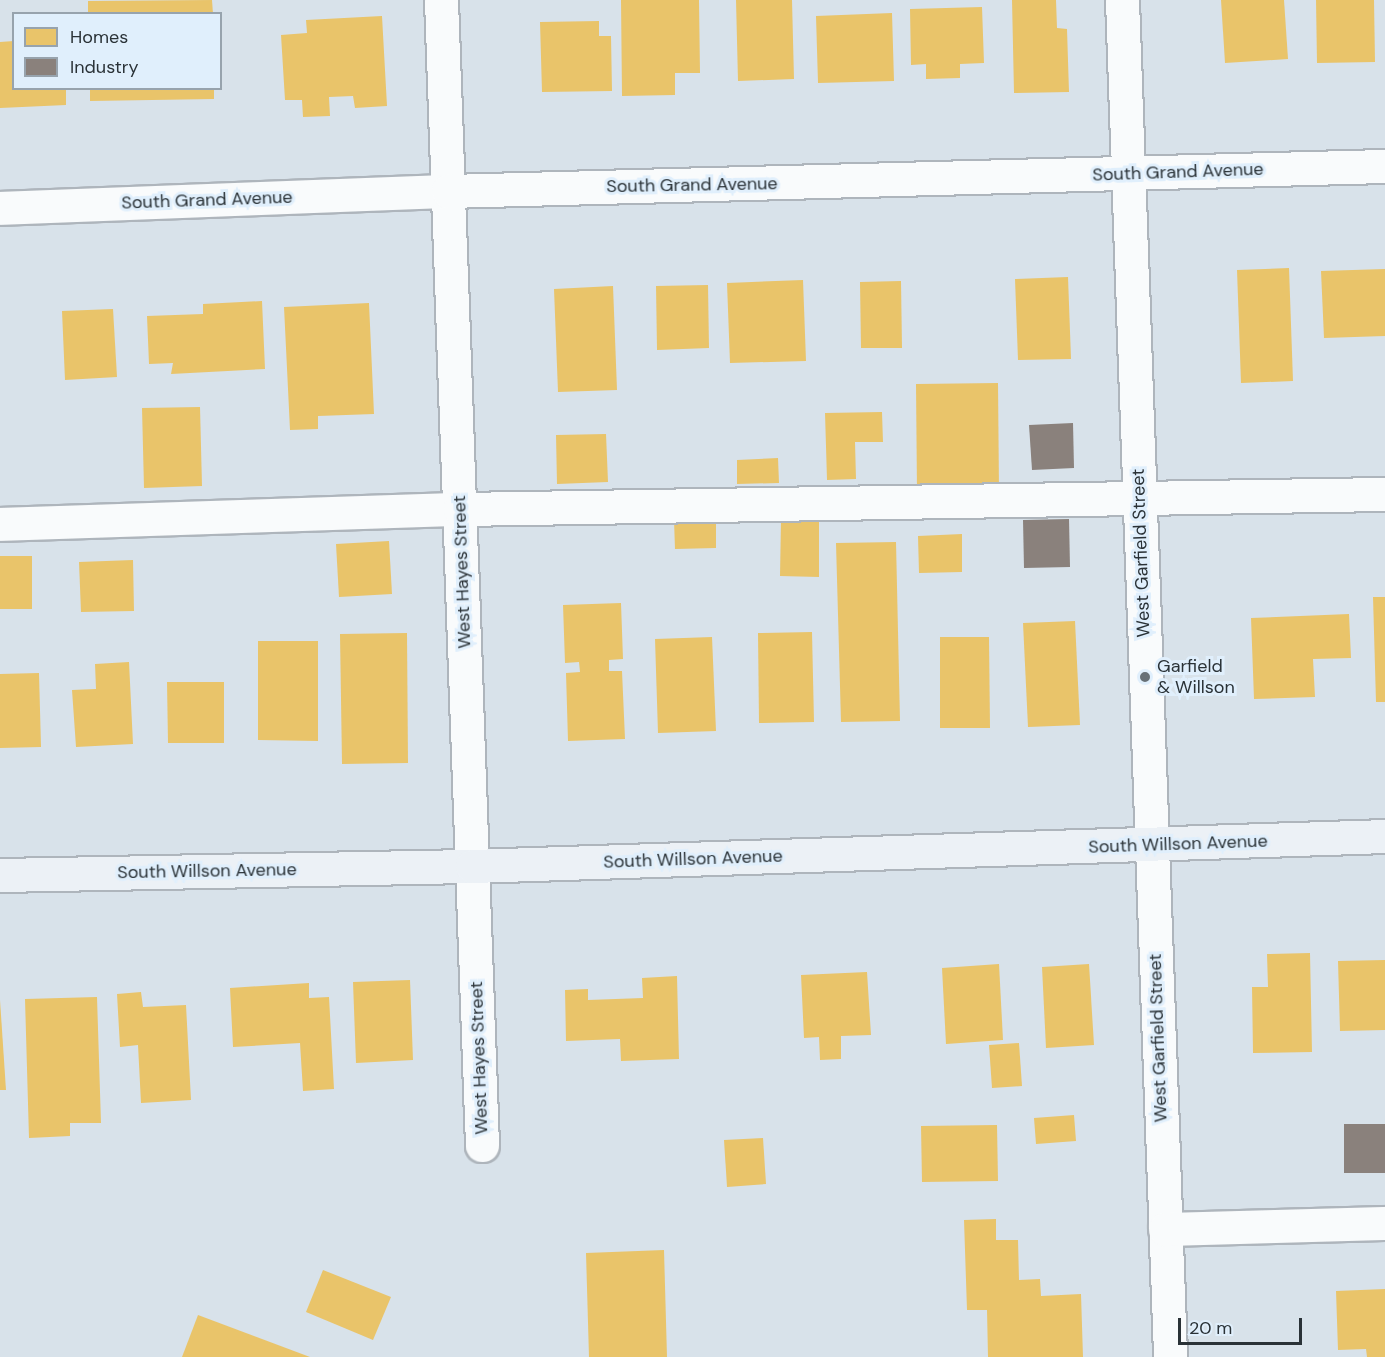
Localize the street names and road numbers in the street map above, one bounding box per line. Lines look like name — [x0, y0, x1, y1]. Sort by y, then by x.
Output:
street label: South Grand Avenue — [1092, 158, 1264, 186]
street label: South Grand Avenue — [606, 173, 778, 197]
street label: South Grand Avenue — [121, 186, 293, 214]
street label: West Garfield Street — [1127, 468, 1155, 638]
street label: West Hayes Street — [449, 495, 475, 649]
street label: South Willson Avenue — [1088, 830, 1268, 858]
street label: South Willson Avenue — [603, 845, 783, 873]
street label: South Willson Avenue — [117, 859, 297, 883]
street label: West Garfield Street — [1144, 953, 1172, 1123]
street label: West Hayes Street — [466, 981, 492, 1135]

